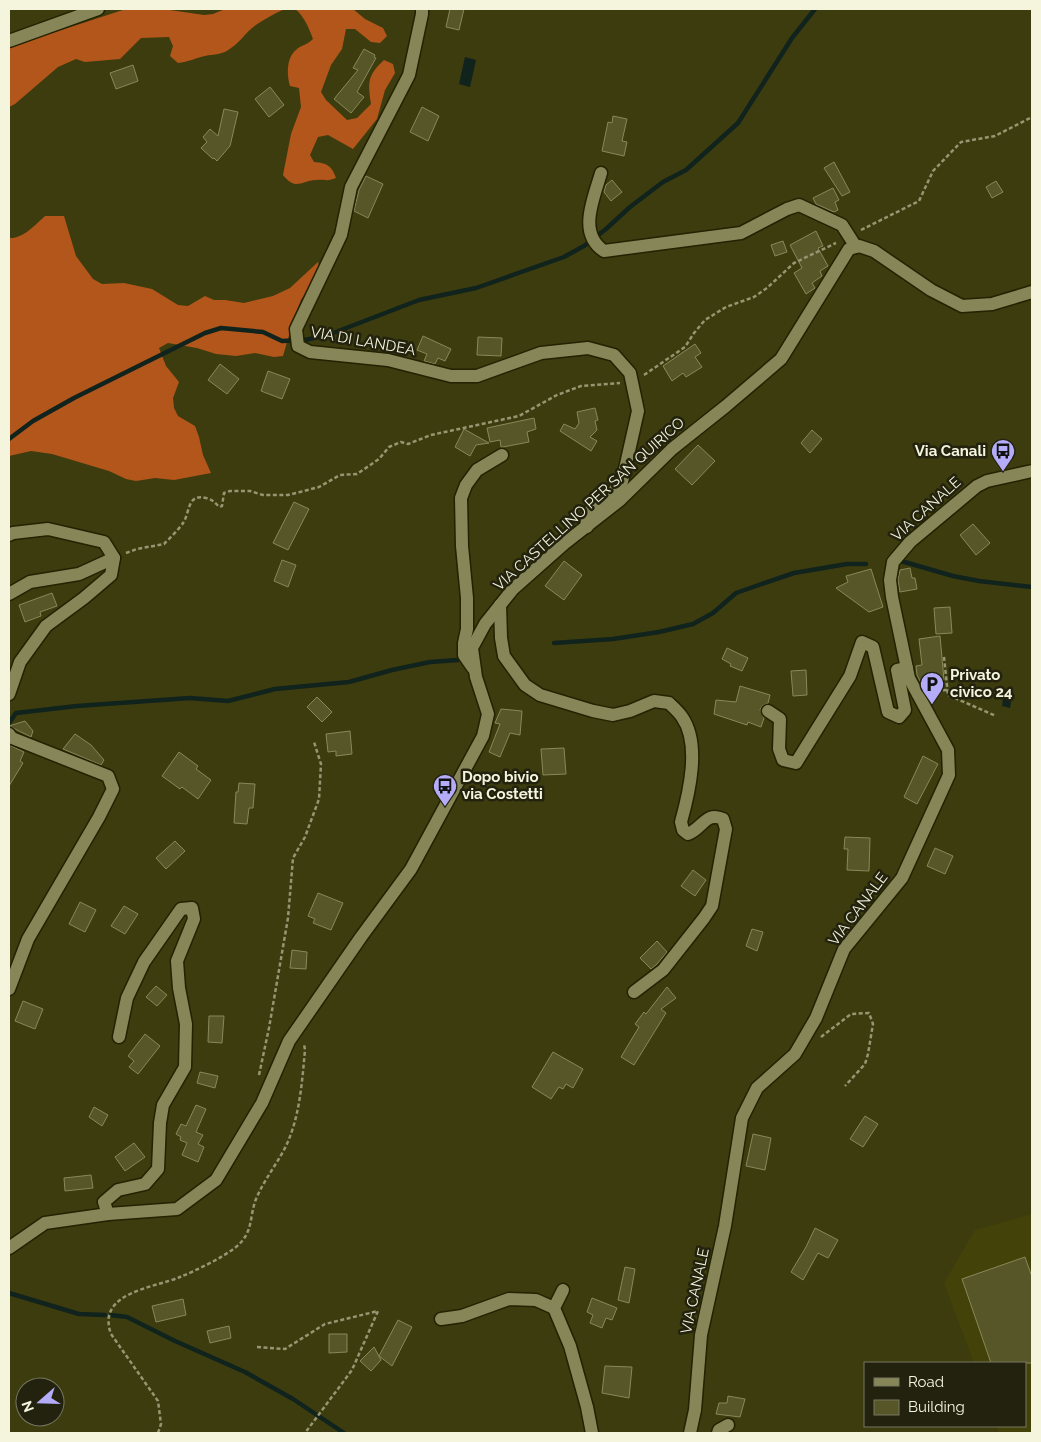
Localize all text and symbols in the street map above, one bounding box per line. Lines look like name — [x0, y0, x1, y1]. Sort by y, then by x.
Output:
street label: VIA DI LANDEA — [309, 323, 417, 359]
street label: VIA CASTELLINO PER SAN QUIRICO — [490, 413, 688, 595]
bus stop icon: Via Canali — [990, 438, 1016, 472]
place label: Via Canali — [915, 442, 986, 460]
street label: VIA CANALE — [888, 473, 964, 545]
place label: Privato civico 24 — [950, 666, 1013, 701]
parking icon: Privato civico 24 — [919, 671, 945, 705]
place label: Dopo bivio via Costetti — [462, 768, 543, 803]
bus stop icon: Dopo bivio via Costetti — [432, 773, 458, 807]
street label: VIA CANALE — [825, 869, 891, 949]
street label: VIA CANALE — [677, 1246, 713, 1336]
legend — [864, 1362, 1026, 1427]
text: Road — [908, 1373, 944, 1391]
north arrow — [15, 1377, 65, 1427]
text: Building — [908, 1398, 965, 1416]
text: N — [18, 1399, 37, 1414]

